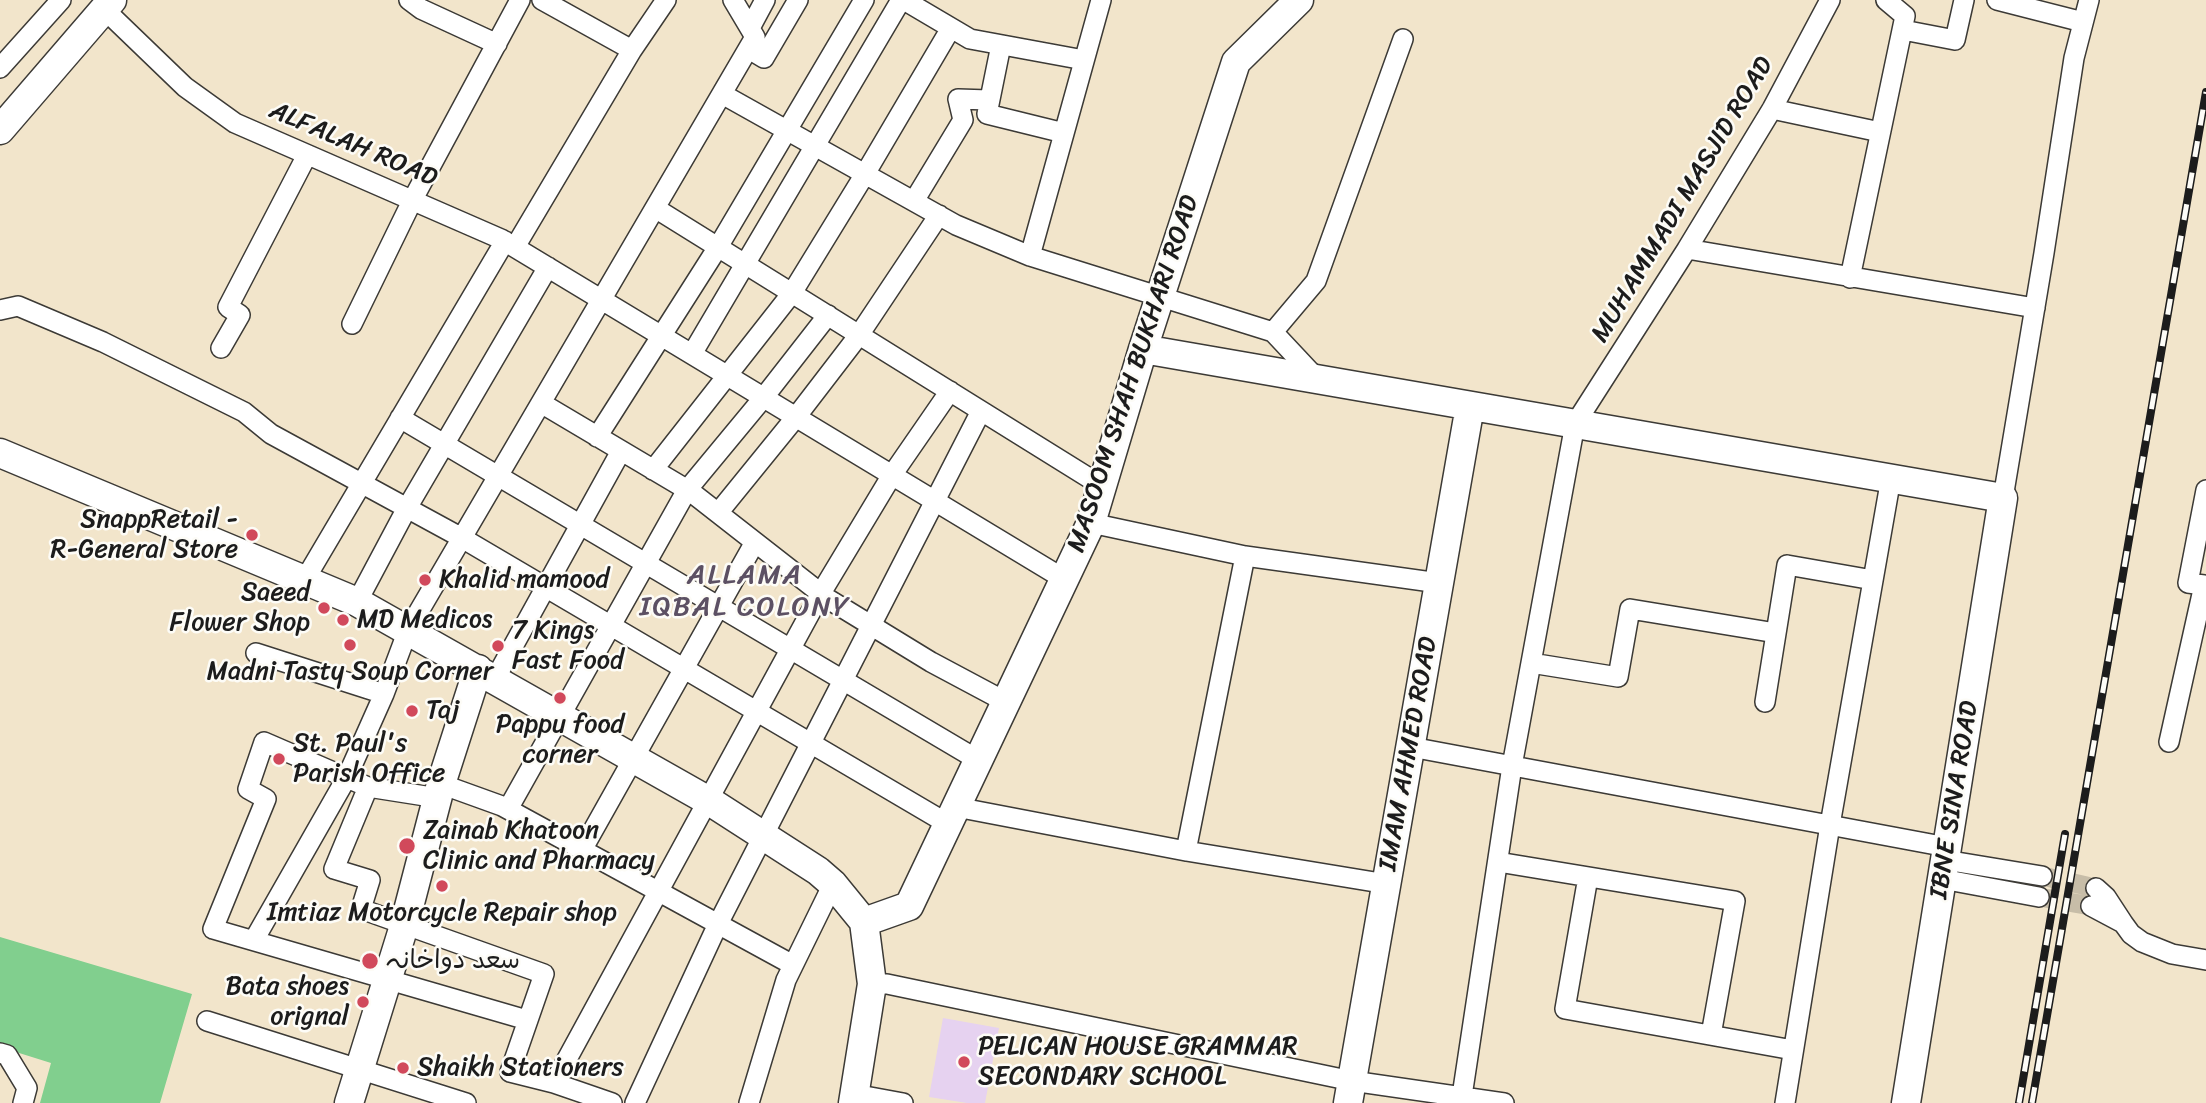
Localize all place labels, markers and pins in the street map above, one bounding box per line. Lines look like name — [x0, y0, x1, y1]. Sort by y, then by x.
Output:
place label: SnappRetail - R-General Store — [50, 504, 238, 566]
marker: SnappRetail - R-General Store — [244, 527, 260, 543]
place label: Khalid mamood — [439, 564, 609, 596]
marker: Khalid mamood — [417, 572, 433, 588]
place label: Saeed Flower Shop — [170, 577, 310, 638]
marker: Saeed Flower Shop — [316, 600, 332, 616]
place label: MD Medicos — [357, 604, 492, 636]
marker: MD Medicos — [335, 612, 351, 628]
place label: 7 Kings Fast Food — [512, 615, 624, 676]
marker: Madni Tasty Soup Corner — [342, 637, 358, 653]
marker: 7 Kings Fast Food — [490, 638, 506, 654]
place label: Madni Tasty Soup Corner — [207, 656, 493, 688]
marker: Pappu food corner — [552, 690, 568, 706]
place label: Taj — [426, 695, 460, 727]
marker: Taj — [404, 703, 420, 719]
place label: Pappu food corner — [496, 709, 624, 770]
place label: St. Paul's Parish Office — [293, 728, 445, 790]
marker: St. Paul's Parish Office — [271, 751, 287, 767]
place label: Zainab Khatoon Clinic and Pharmacy — [423, 815, 655, 876]
marker: Zainab Khatoon Clinic and Pharmacy — [397, 836, 417, 856]
marker: Imtiaz Motorcycle Repair shop — [434, 878, 450, 894]
place label: Imtiaz Motorcycle Repair shop — [267, 897, 617, 929]
place label: سعد دواخانہ — [386, 945, 520, 977]
marker: سعد دواخانہ — [360, 951, 380, 971]
place label: Bata shoes orignal — [226, 971, 349, 1032]
marker: Bata shoes orignal — [355, 994, 371, 1010]
place label: PELICAN HOUSE GRAMMAR SECONDARY SCHOOL — [978, 1031, 1298, 1092]
place label: Shaikh Stationers — [417, 1052, 624, 1084]
marker: PELICAN HOUSE GRAMMAR SECONDARY SCHOOL — [956, 1054, 972, 1070]
marker: Shaikh Stationers — [395, 1060, 411, 1076]

